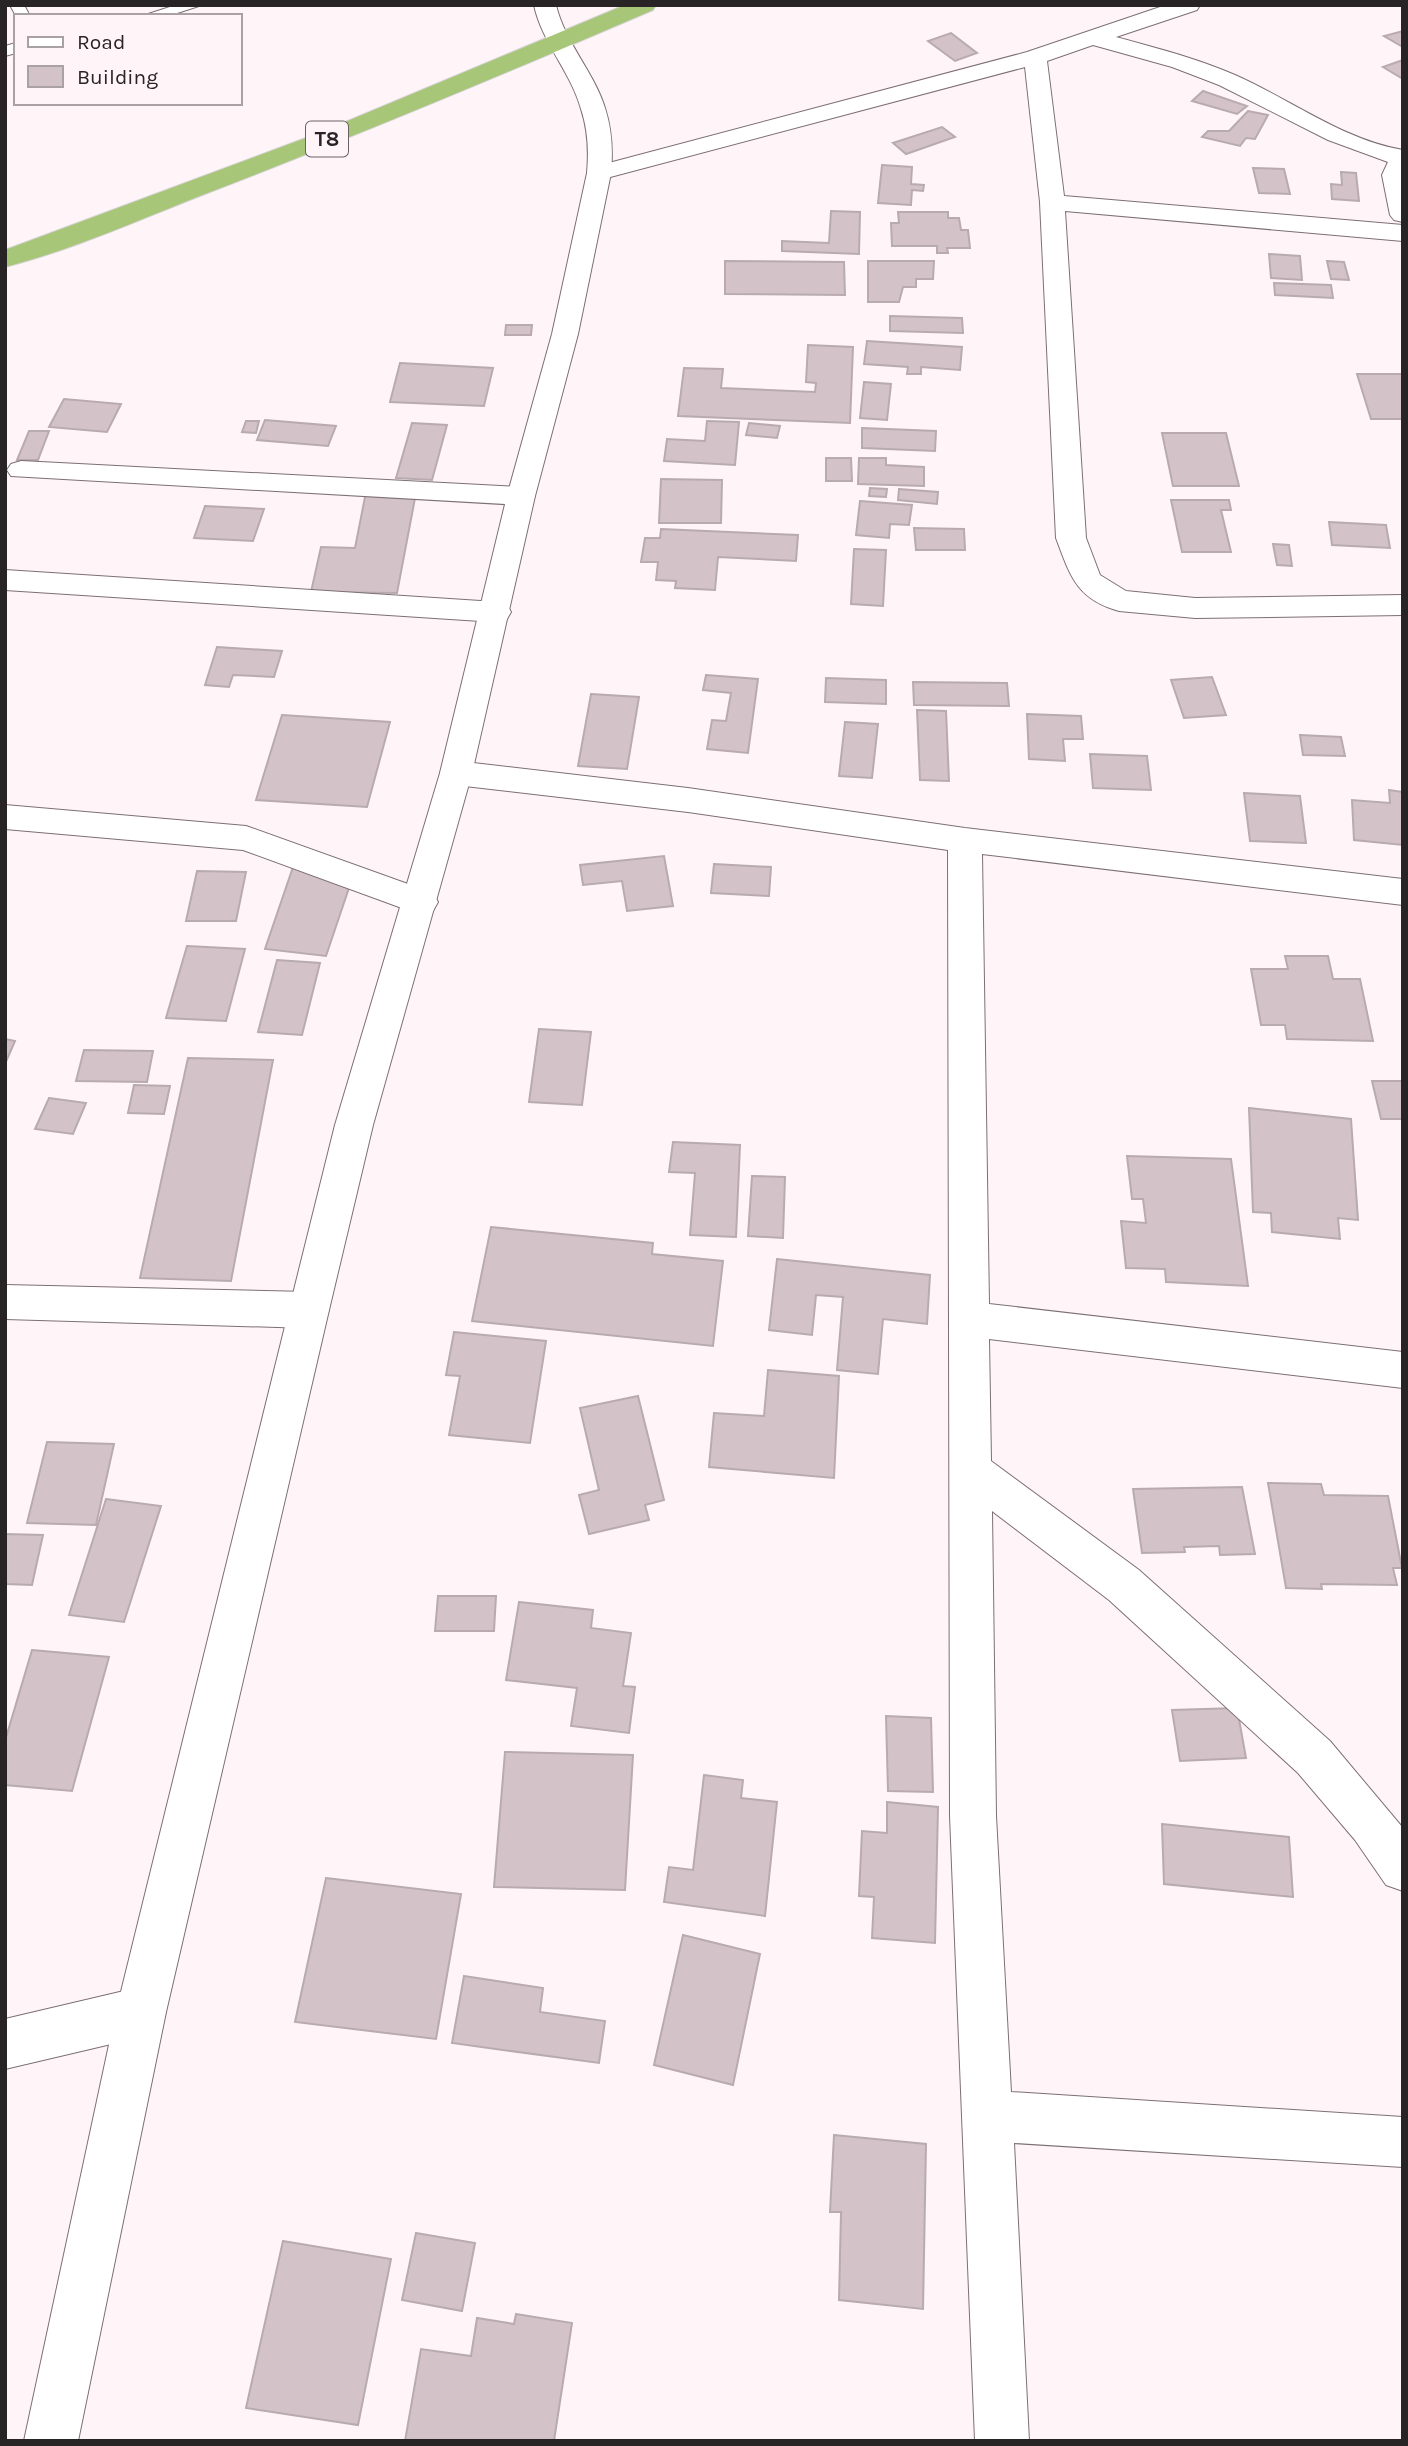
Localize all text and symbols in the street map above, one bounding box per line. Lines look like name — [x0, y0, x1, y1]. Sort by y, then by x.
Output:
legend — [14, 14, 242, 105]
text: Road — [77, 30, 125, 54]
text: Building — [77, 65, 158, 89]
road number: T8 — [306, 122, 348, 156]

